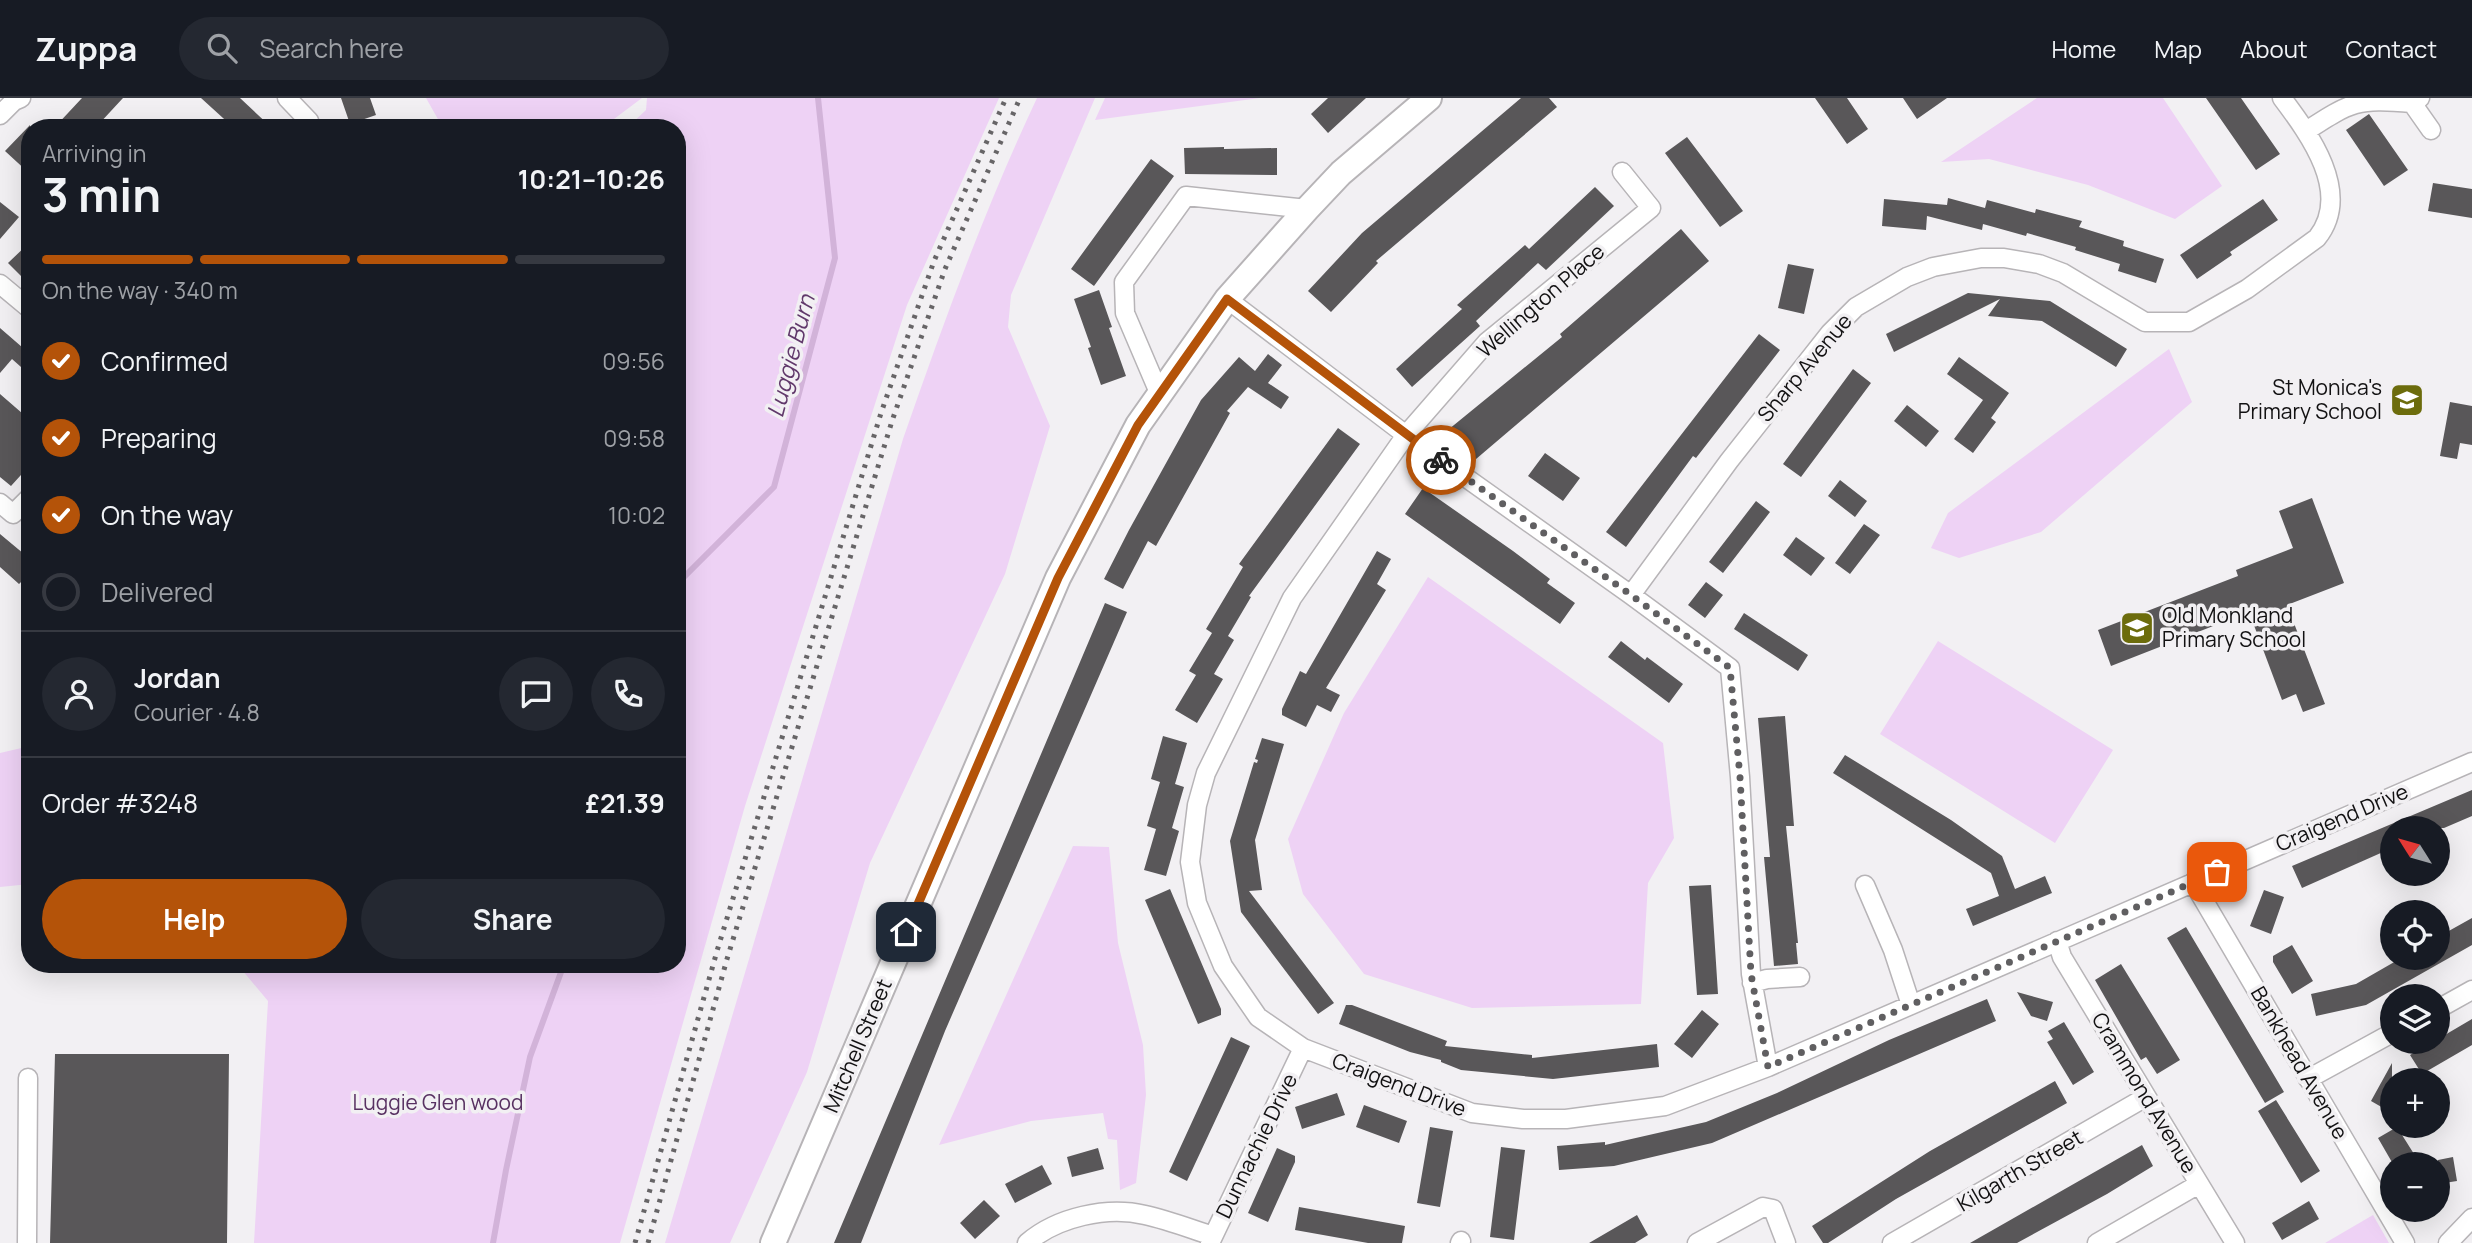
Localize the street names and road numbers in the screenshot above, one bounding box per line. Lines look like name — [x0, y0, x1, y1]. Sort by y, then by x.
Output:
street label: Wellington Place — [1471, 237, 1610, 363]
street label: Sharp Avenue — [1751, 307, 1858, 427]
street label: Craigend Drive — [2271, 777, 2412, 858]
street label: Mitchell Street — [816, 975, 898, 1117]
street label: Bankhead Avenue — [2245, 981, 2355, 1144]
street label: Crammond Avenue — [2086, 1007, 2204, 1178]
street label: Craigend Drive — [1328, 1046, 1470, 1122]
street label: Dunnachie Drive — [1209, 1069, 1303, 1223]
street label: Kilgarth Street — [1952, 1123, 2087, 1217]

